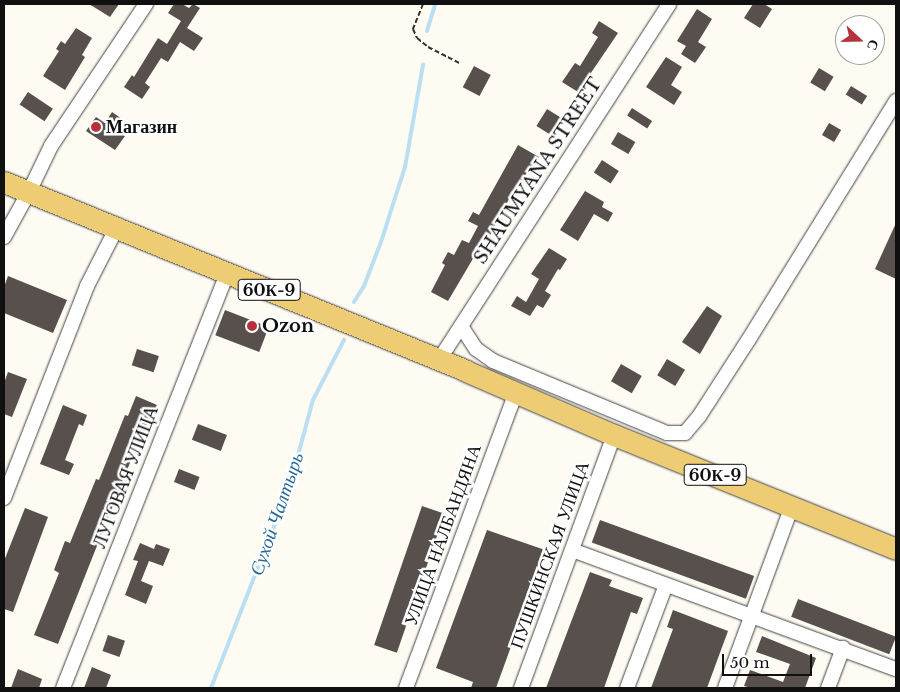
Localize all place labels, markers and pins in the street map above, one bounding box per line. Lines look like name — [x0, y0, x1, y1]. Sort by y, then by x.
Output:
place label: Магазин — [106, 116, 177, 138]
marker: Магазин — [90, 121, 102, 133]
place label: Ozon — [262, 315, 314, 337]
marker: Ozon — [246, 320, 258, 332]

